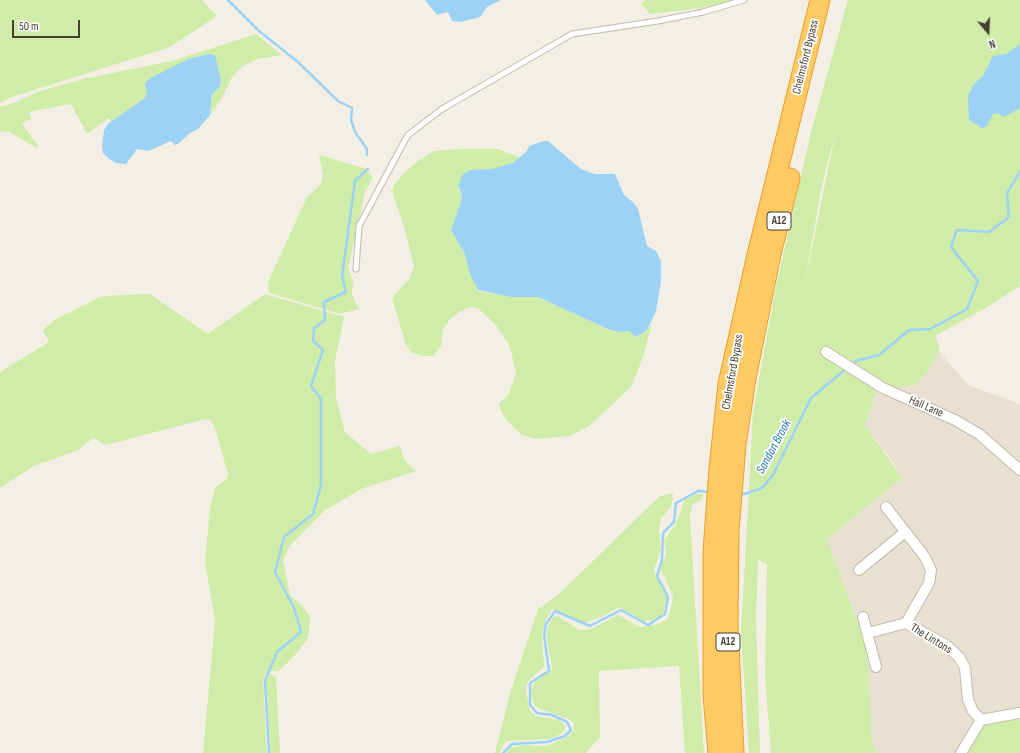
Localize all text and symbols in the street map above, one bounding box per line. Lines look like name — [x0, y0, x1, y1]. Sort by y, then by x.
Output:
scale bar — [14, 12, 82, 38]
north arrow — [968, 12, 1008, 52]
street label: Chelmsford Bypass — [790, 18, 822, 96]
text: 50 m — [19, 19, 39, 34]
text: N — [987, 37, 997, 51]
road number: A12 — [767, 212, 791, 230]
street label: Chelmsford Bypass — [719, 333, 747, 411]
street label: Hall Lane — [907, 393, 945, 421]
water label: Sandon Brook — [753, 417, 795, 477]
street label: The Lintons — [907, 621, 955, 657]
road number: A12 — [716, 633, 740, 651]

